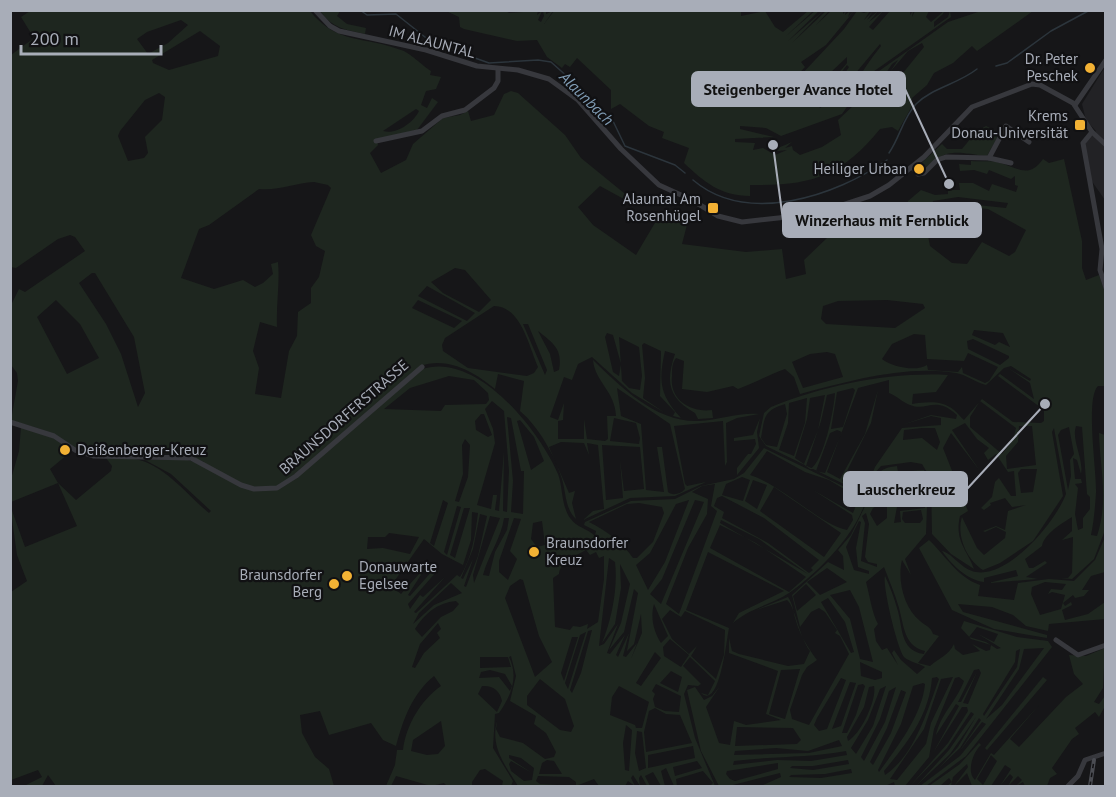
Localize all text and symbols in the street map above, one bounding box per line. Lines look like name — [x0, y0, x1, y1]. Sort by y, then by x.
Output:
scale bar — [21, 18, 160, 56]
street label: IM ALAUNTAL — [387, 21, 478, 62]
text: 200 m — [30, 27, 79, 50]
place label: Dr. Peter Peschek — [1025, 49, 1079, 85]
marker: Dr. Peter Peschek — [1083, 61, 1097, 75]
water label: Alaunbach — [555, 66, 618, 129]
callout: Steigenberger Avance Hotel — [692, 72, 905, 106]
text: Steigenberger Avance Hotel — [703, 79, 893, 99]
place label: Krems Donau-Universität — [951, 106, 1068, 142]
marker: Krems Donau-Universität — [1073, 118, 1087, 132]
place label: Heiliger Urban — [813, 159, 907, 178]
marker: Heiliger Urban — [912, 162, 926, 176]
place label: Alauntal Am Rosenhügel — [623, 189, 702, 225]
marker: Alauntal Am Rosenhügel — [706, 201, 720, 215]
callout: Winzerhaus mit Fernblick — [783, 203, 981, 237]
text: Winzerhaus mit Fernblick — [795, 210, 969, 230]
street label: BRAUNSDORFERSTRASSE — [275, 355, 412, 478]
place label: Deißenberger-Kreuz — [77, 440, 206, 459]
marker: Deißenberger-Kreuz — [58, 443, 72, 457]
callout: Lauscherkreuz — [844, 472, 967, 506]
text: Lauscherkreuz — [857, 479, 955, 499]
place label: Braunsdorfer Kreuz — [546, 533, 628, 569]
marker: Braunsdorfer Kreuz — [527, 545, 541, 559]
place label: Donauwarte Egelsee — [359, 557, 437, 593]
place label: Braunsdorfer Berg — [240, 565, 322, 601]
marker: Donauwarte Egelsee — [340, 569, 354, 583]
marker: Braunsdorfer Berg — [327, 577, 341, 591]

